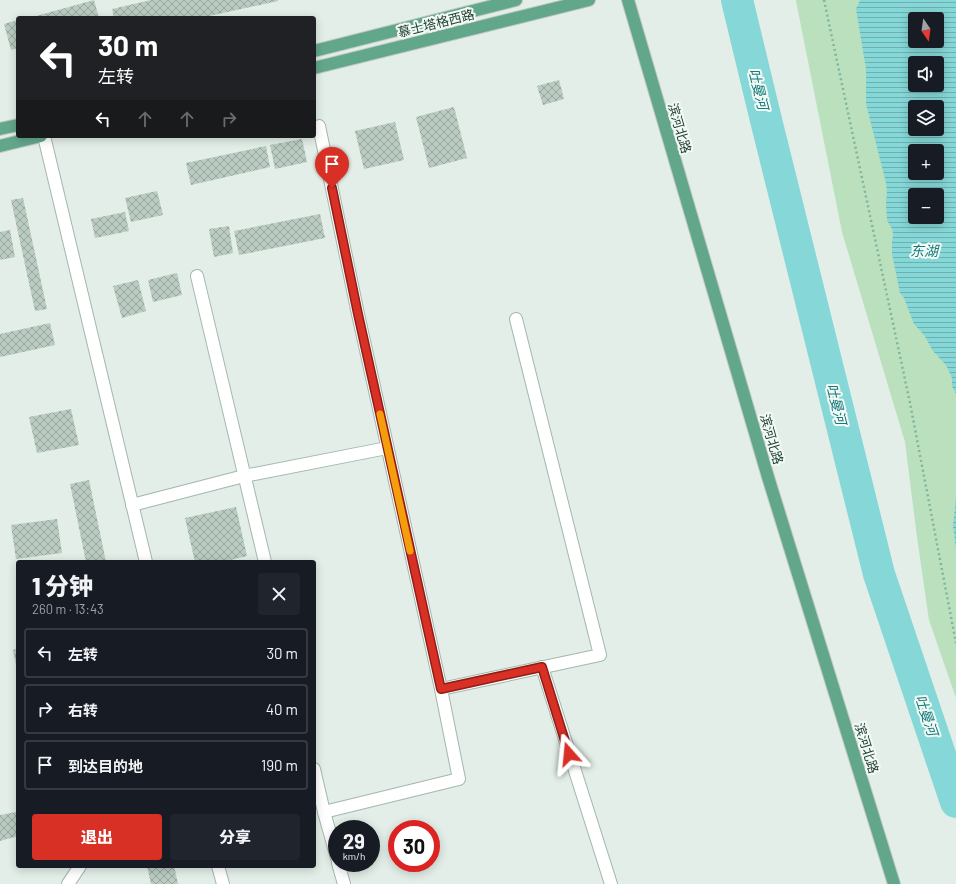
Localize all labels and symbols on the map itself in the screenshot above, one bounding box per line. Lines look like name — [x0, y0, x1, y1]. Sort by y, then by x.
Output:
street label: 慕士塔格西路 — [396, 6, 476, 40]
north arrow — [908, 12, 944, 48]
water label: 吐曼河 — [746, 67, 773, 114]
street label: 滨河北路 — [665, 101, 695, 155]
pin — [315, 147, 349, 188]
water label: 东湖 — [910, 242, 940, 259]
water label: 吐曼河 — [824, 382, 851, 429]
street label: 滨河北路 — [757, 412, 787, 466]
water label: 吐曼河 — [912, 692, 943, 740]
street label: 滨河北路 — [852, 721, 882, 775]
position arrow — [548, 733, 590, 775]
speed limit sign: 30 — [388, 820, 440, 872]

